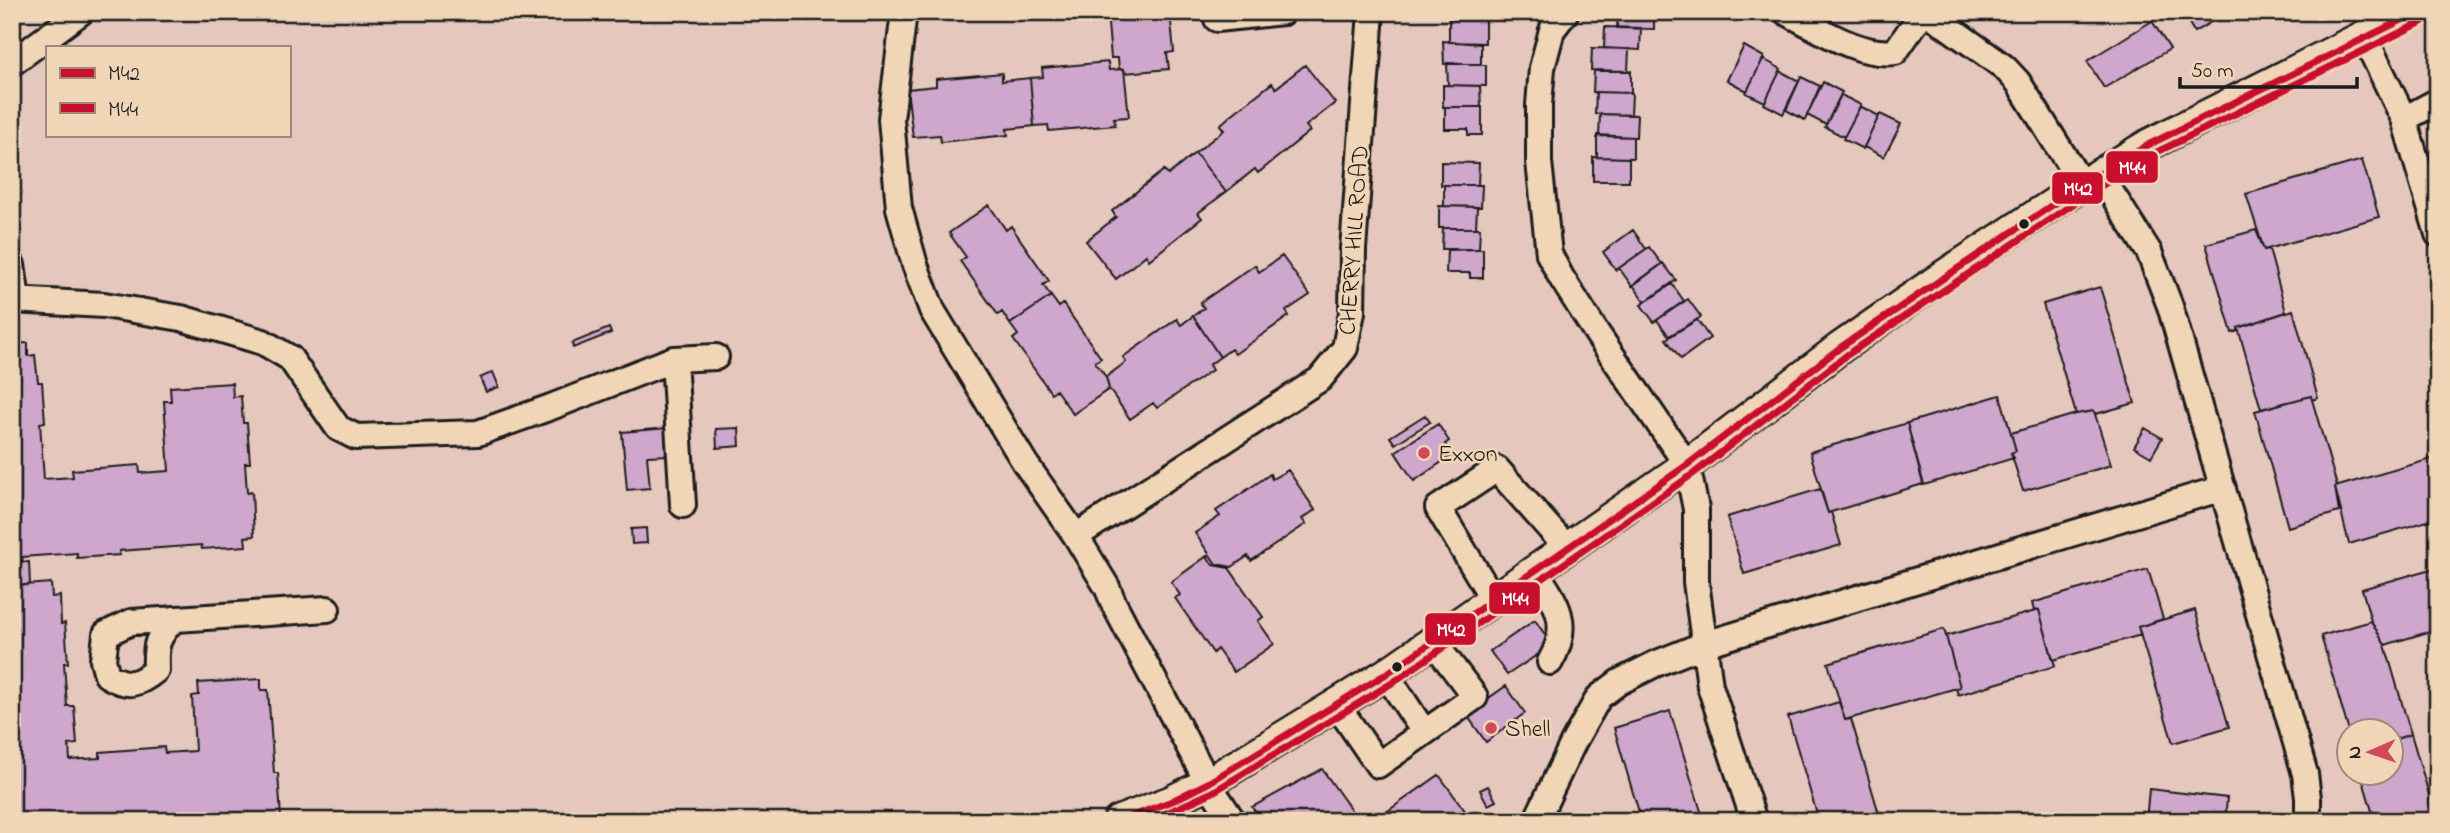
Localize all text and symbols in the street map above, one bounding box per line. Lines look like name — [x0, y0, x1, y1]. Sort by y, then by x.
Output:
legend — [46, 46, 290, 136]
scale bar — [2180, 46, 2357, 90]
text: 50 m — [2191, 57, 2234, 87]
text: M42 — [108, 60, 140, 90]
text: M44 — [108, 96, 138, 126]
street label: CHERRY HILL ROAD — [1331, 144, 1380, 336]
line badge: M44 — [2105, 150, 2159, 184]
text: M44 — [2118, 156, 2146, 183]
line badge: M42 — [2051, 171, 2104, 205]
text: M42 — [2064, 177, 2093, 204]
unlabelled marker — [2017, 217, 2031, 231]
place label: Exxon — [1438, 438, 1498, 473]
marker: Exxon — [1416, 445, 1432, 461]
line badge: M44 — [1488, 581, 1541, 615]
text: M44 — [1501, 587, 1529, 614]
line badge: M42 — [1424, 612, 1477, 646]
text: M42 — [1437, 618, 1466, 645]
unlabelled marker — [1390, 660, 1404, 674]
place label: Shell — [1505, 713, 1551, 748]
north arrow — [2334, 718, 2404, 788]
marker: Shell — [1483, 720, 1499, 736]
text: N — [2342, 745, 2369, 759]

